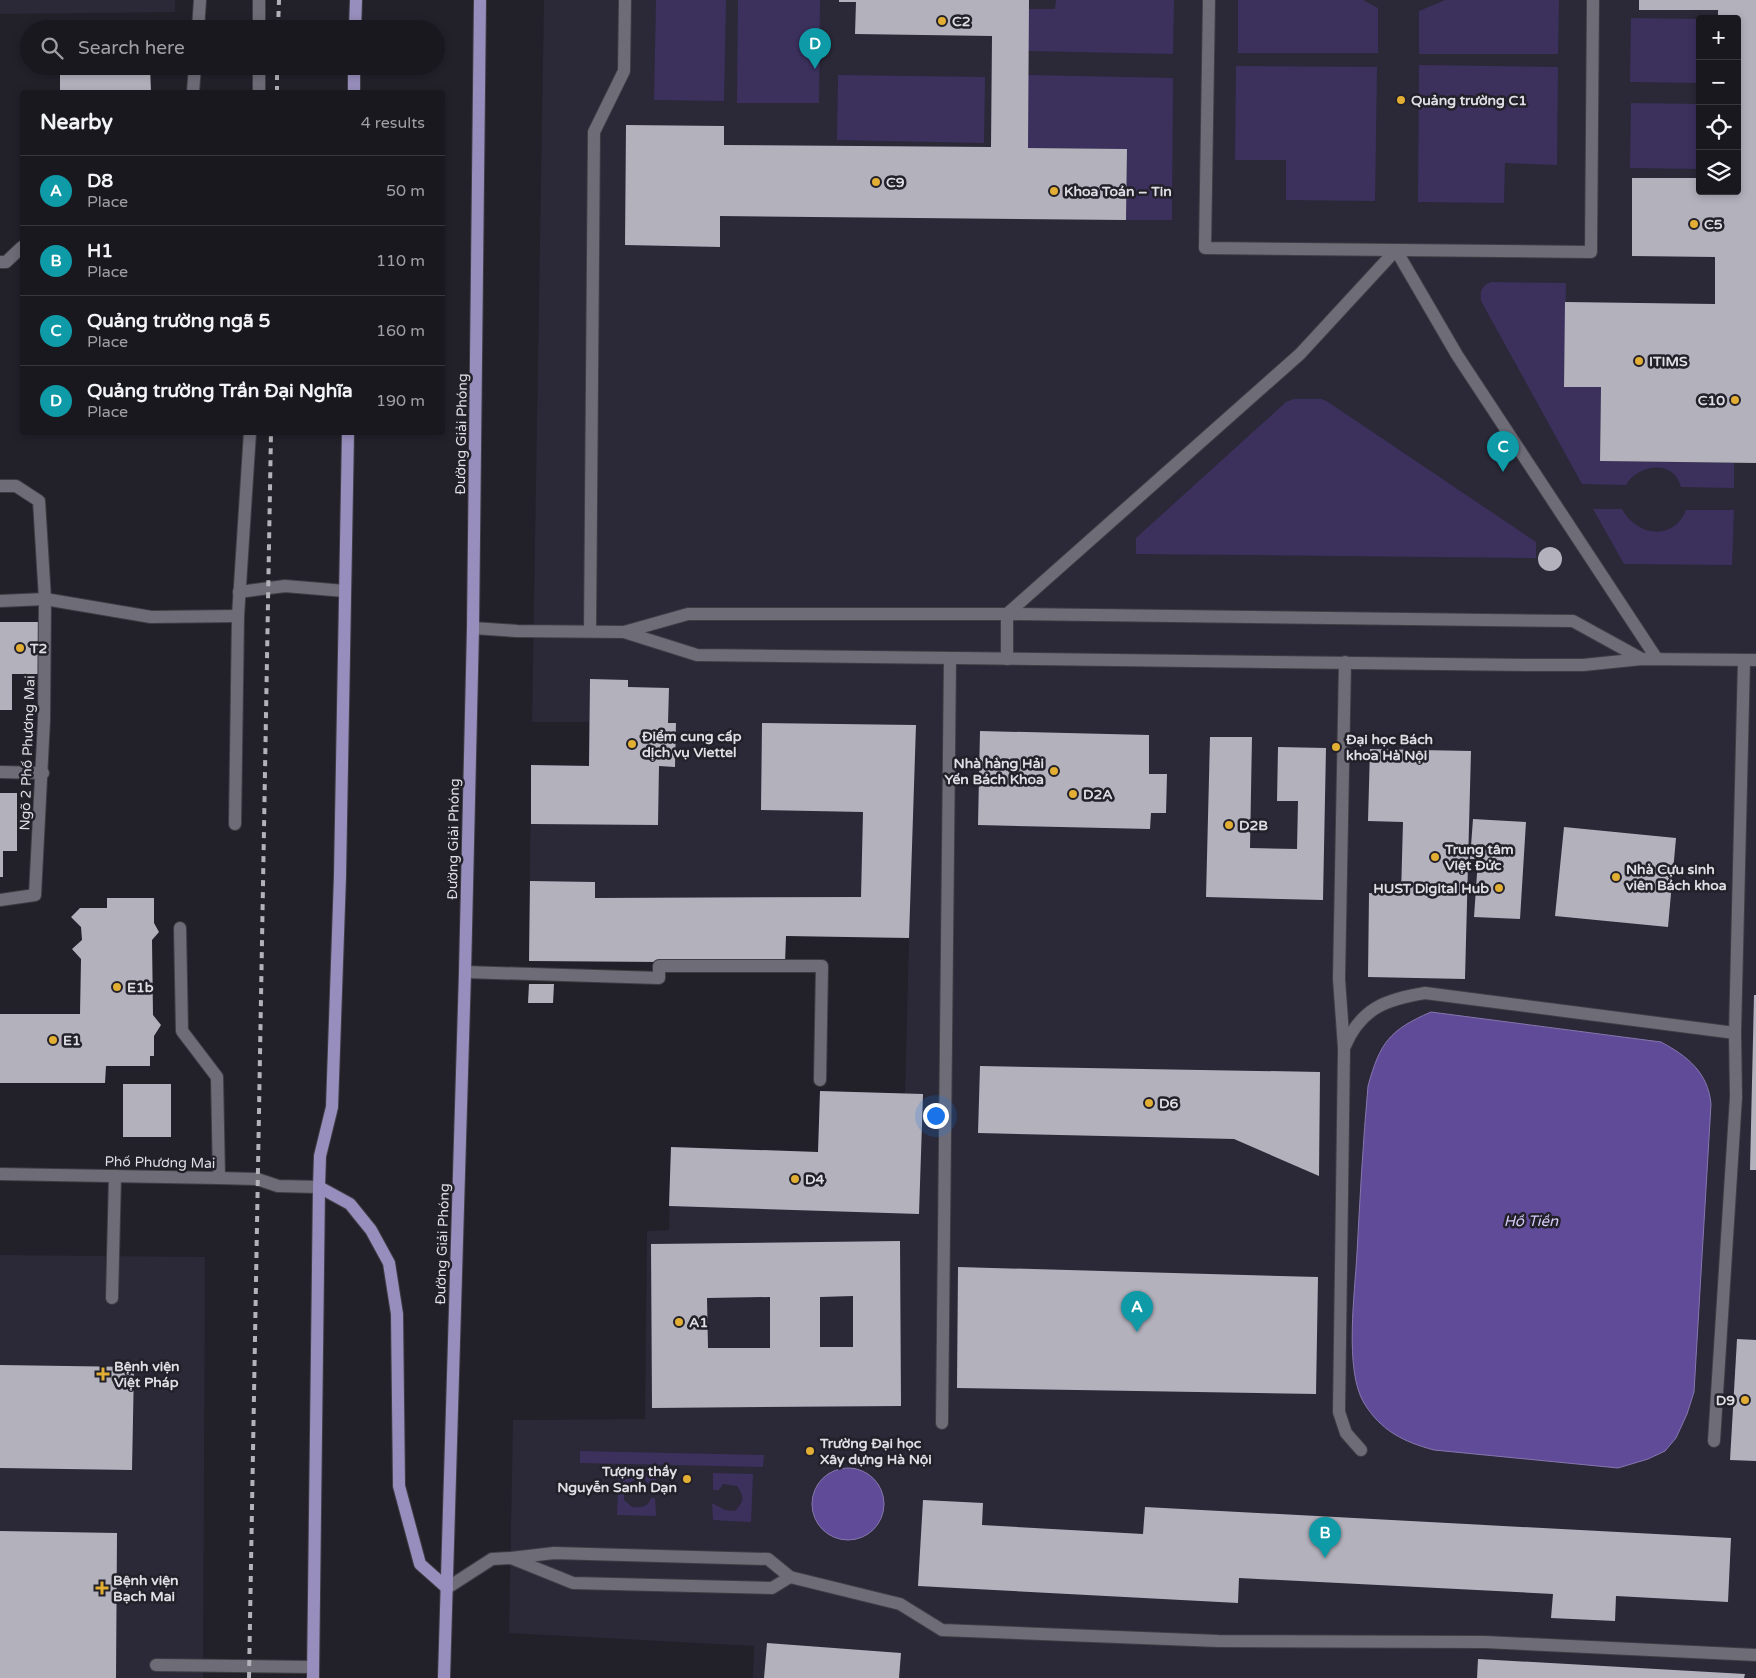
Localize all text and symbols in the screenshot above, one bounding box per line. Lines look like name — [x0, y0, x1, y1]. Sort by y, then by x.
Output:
place label: C2 — [952, 13, 971, 30]
marker: C2 — [936, 15, 948, 27]
map controls — [1696, 15, 1741, 195]
button: + — [1696, 15, 1741, 60]
search box — [20, 20, 445, 75]
pin: D — [799, 28, 831, 69]
icon: search — [38, 34, 66, 62]
text: Search here — [78, 37, 185, 59]
button: − — [1696, 60, 1741, 105]
place label: Quảng trường C1 — [1411, 92, 1527, 109]
marker: Quảng trường C1 — [1395, 94, 1407, 106]
button: locate — [1696, 105, 1741, 150]
text: Nearby — [40, 110, 113, 135]
text: 4 results — [361, 113, 425, 133]
button: layers — [1696, 150, 1741, 195]
text: D8 — [87, 170, 113, 192]
place label: C9 — [886, 174, 905, 191]
marker: C9 — [870, 176, 882, 188]
text: A — [50, 181, 62, 201]
text: 50 m — [386, 181, 425, 201]
place label: Khoa Toán – Tin — [1064, 183, 1172, 200]
marker: Khoa Toán – Tin — [1048, 185, 1060, 197]
text: Place — [87, 192, 128, 212]
place label: C5 — [1704, 216, 1723, 233]
marker: C5 — [1688, 218, 1700, 230]
text: H1 — [87, 240, 113, 262]
text: B — [50, 251, 62, 271]
text: 110 m — [376, 251, 425, 271]
text: Place — [87, 262, 128, 282]
text: Quảng trường ngã 5 — [87, 310, 270, 332]
text: C — [50, 321, 62, 341]
text: 160 m — [376, 321, 425, 341]
text: Place — [87, 332, 128, 352]
place label: ITIMS — [1649, 353, 1688, 370]
marker: ITIMS — [1633, 355, 1645, 367]
street label: Đường Giải Phóng — [452, 373, 471, 495]
text: Quảng trường Trần Đại Nghĩa — [87, 380, 353, 402]
text: D — [50, 391, 62, 411]
text: 190 m — [376, 391, 425, 411]
place label: C10 — [1698, 392, 1725, 409]
marker: C10 — [1729, 394, 1741, 406]
text: Place — [87, 402, 128, 422]
pin: C — [1487, 431, 1519, 472]
place label: T2 — [29, 640, 48, 657]
marker: T2 — [14, 642, 26, 654]
street label: Ngõ 2 Phố Phương Mai — [16, 675, 39, 831]
place label: Điểm cung cấp dịch vụ Viettel — [641, 728, 742, 761]
place label: Đại học Bách khoa Hà Nội — [1345, 731, 1433, 764]
marker: Điểm cung cấp dịch vụ Viettel — [626, 738, 638, 750]
marker: Đại học Bách khoa Hà Nội — [1330, 741, 1342, 753]
place label: Nhà hàng Hải Yến Bách Khoa — [945, 755, 1044, 788]
marker: Nhà hàng Hải Yến Bách Khoa — [1048, 765, 1060, 777]
street label: Đường Giải Phóng — [444, 778, 463, 900]
place label: D2A — [1083, 786, 1113, 803]
marker: D2A — [1067, 788, 1079, 800]
place label: D2B — [1239, 817, 1268, 834]
marker: D2B — [1223, 819, 1235, 831]
place label: Trung tâm Việt Đức — [1444, 841, 1514, 874]
marker: Trung tâm Việt Đức — [1429, 851, 1441, 863]
place label: Nhà Cựu sinh viên Bách khoa — [1626, 861, 1727, 894]
marker: Nhà Cựu sinh viên Bách khoa — [1610, 871, 1622, 883]
place label: HUST Digital Hub — [1373, 880, 1489, 897]
marker: HUST Digital Hub — [1493, 882, 1505, 894]
place label: E1b — [127, 979, 154, 996]
marker: E1b — [111, 981, 123, 993]
place label: E1 — [63, 1032, 81, 1049]
marker: E1 — [47, 1034, 59, 1046]
place label: D6 — [1159, 1095, 1179, 1112]
marker: D6 — [1143, 1097, 1155, 1109]
your location — [923, 1103, 949, 1129]
street label: Phố Phương Mai — [104, 1153, 216, 1172]
place label: D4 — [805, 1171, 825, 1188]
marker: D4 — [789, 1173, 801, 1185]
street label: Đường Giải Phóng — [432, 1183, 453, 1305]
water label: Hồ Tiền — [1504, 1212, 1559, 1230]
pin: A — [1121, 1291, 1153, 1332]
place label: A1 — [689, 1314, 708, 1331]
marker: A1 — [673, 1316, 685, 1328]
place label: Bệnh viện Việt Pháp — [114, 1358, 180, 1391]
marker: Bệnh viện Việt Pháp — [96, 1367, 110, 1381]
place label: D9 — [1716, 1392, 1735, 1409]
marker: D9 — [1739, 1394, 1751, 1406]
place label: Trường Đại học Xây dựng Hà Nội — [819, 1435, 932, 1468]
marker: Trường Đại học Xây dựng Hà Nội — [804, 1445, 816, 1457]
place label: Tượng thầy Nguyễn Sanh Dạn — [557, 1463, 677, 1496]
marker: Tượng thầy Nguyễn Sanh Dạn — [681, 1473, 693, 1485]
pin: B — [1309, 1517, 1341, 1558]
place label: Bệnh viện Bạch Mai — [113, 1572, 179, 1605]
marker: Bệnh viện Bạch Mai — [95, 1581, 109, 1595]

